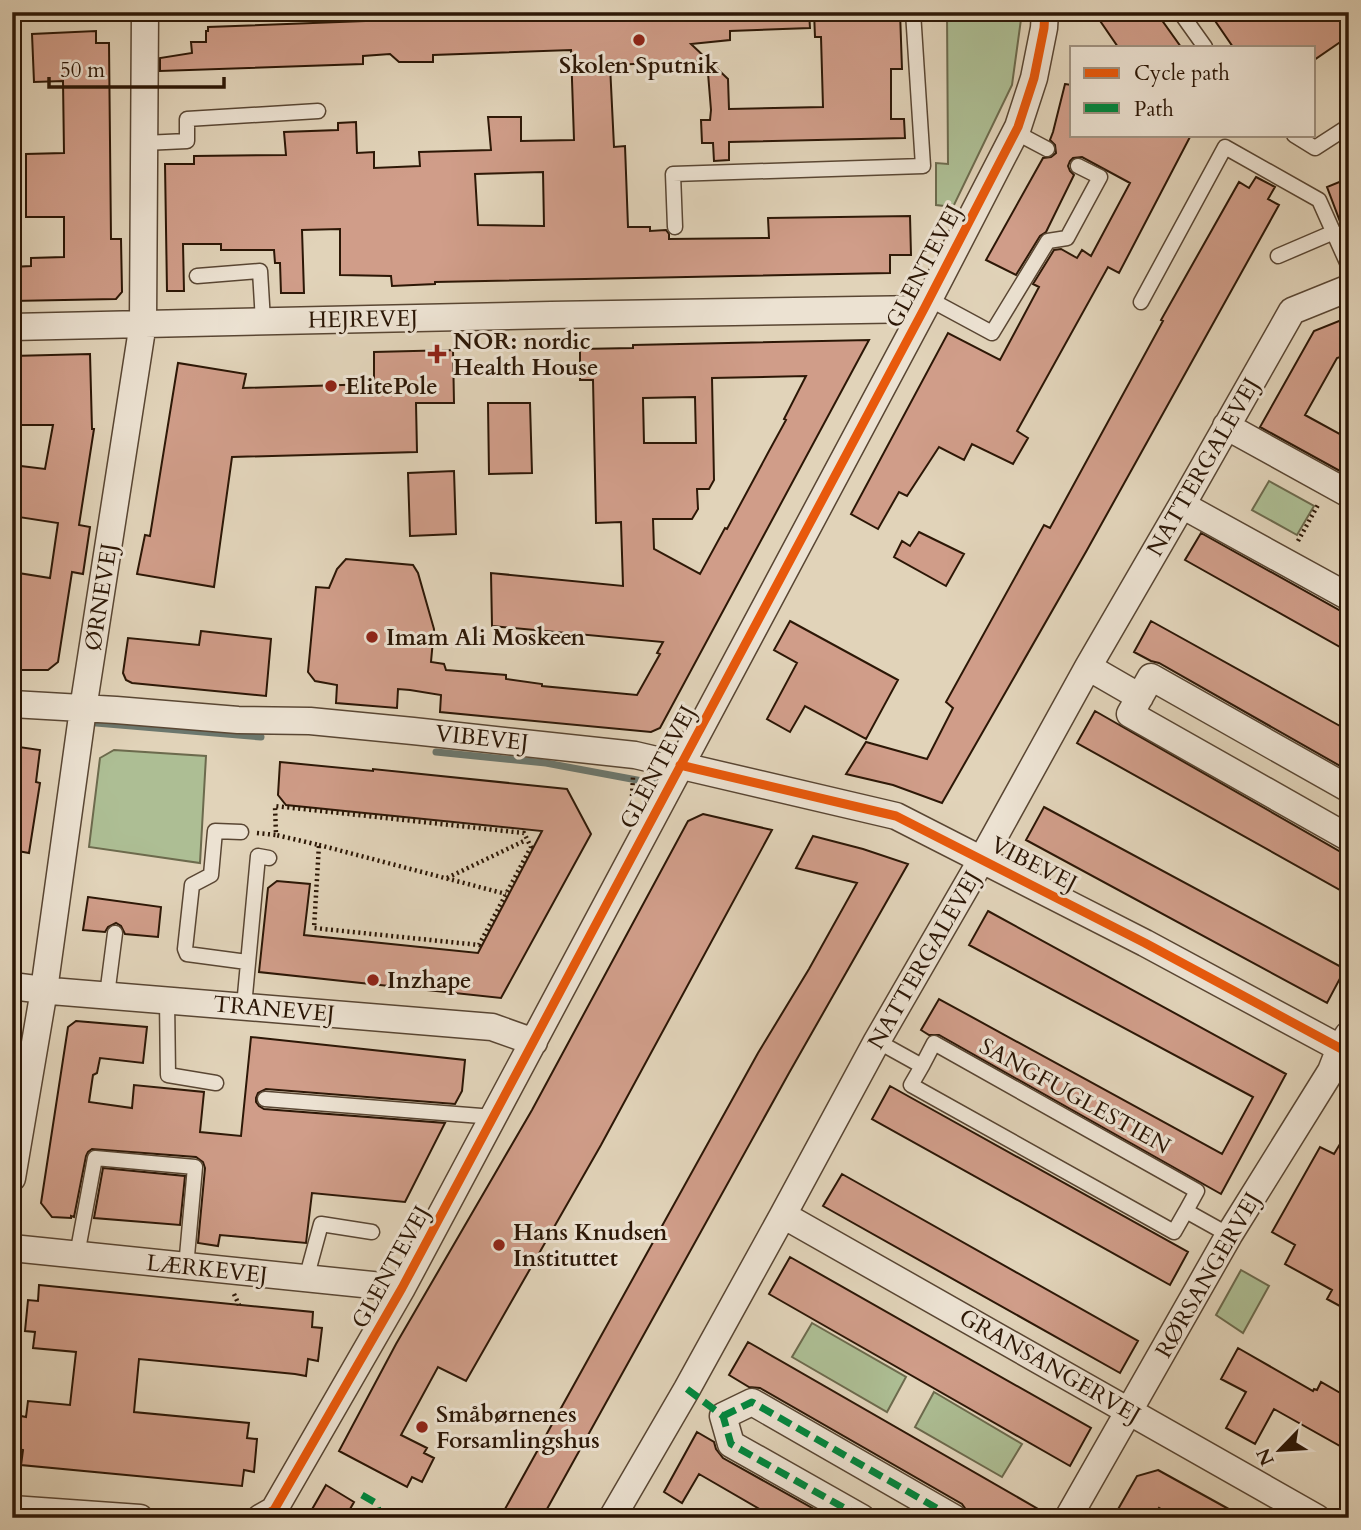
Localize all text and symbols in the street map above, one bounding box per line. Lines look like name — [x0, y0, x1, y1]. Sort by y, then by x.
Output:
marker: Skolen Sputnik — [631, 32, 647, 48]
scale bar — [49, 46, 224, 90]
legend — [1070, 46, 1316, 136]
place label: Skolen Sputnik — [559, 50, 720, 81]
text: 50 m — [60, 56, 105, 85]
text: Cycle path — [1134, 59, 1230, 88]
text: Path — [1134, 95, 1174, 124]
street label: GLENTEVEJ — [878, 199, 970, 333]
street label: HEJREVEJ — [308, 303, 418, 335]
place label: NOR: nordic Health House — [453, 326, 598, 383]
marker: NOR: nordic Health House — [427, 344, 447, 364]
place label: ElitePole — [345, 371, 438, 402]
street label: NATTERGALEVEJ — [1139, 372, 1267, 562]
marker: ElitePole — [323, 378, 339, 394]
street label: ØRNEVEJ — [77, 541, 125, 653]
place label: Imam Ali Moskeen — [386, 622, 586, 653]
marker: Imam Ali Moskeen — [364, 629, 380, 645]
street label: GLENTEVEJ — [612, 700, 704, 834]
street label: VIBEVEJ — [434, 718, 530, 758]
street label: VIBEVEJ — [985, 829, 1083, 899]
street label: NATTERGALEVEJ — [860, 865, 988, 1055]
place label: Inzhape — [387, 965, 471, 996]
marker: Inzhape — [365, 972, 381, 988]
street label: TRANEVEJ — [212, 988, 336, 1030]
street label: SANGFUGLESTIEN — [974, 1031, 1176, 1162]
street label: RØRSANGERVEJ — [1148, 1186, 1268, 1364]
street label: GLENTEVEJ — [345, 1200, 437, 1334]
place label: Hans Knudsen Instituttet — [513, 1217, 668, 1274]
marker: Hans Knudsen Instituttet — [491, 1237, 507, 1253]
street label: LÆRKEVEJ — [145, 1247, 269, 1291]
street label: GRANSANGERVEJ — [954, 1301, 1146, 1431]
place label: Småbørnenes Forsamlingshus — [436, 1399, 600, 1456]
north arrow — [1246, 1414, 1316, 1484]
marker: Småbørnenes Forsamlingshus — [414, 1419, 430, 1435]
text: N — [1250, 1443, 1281, 1470]

